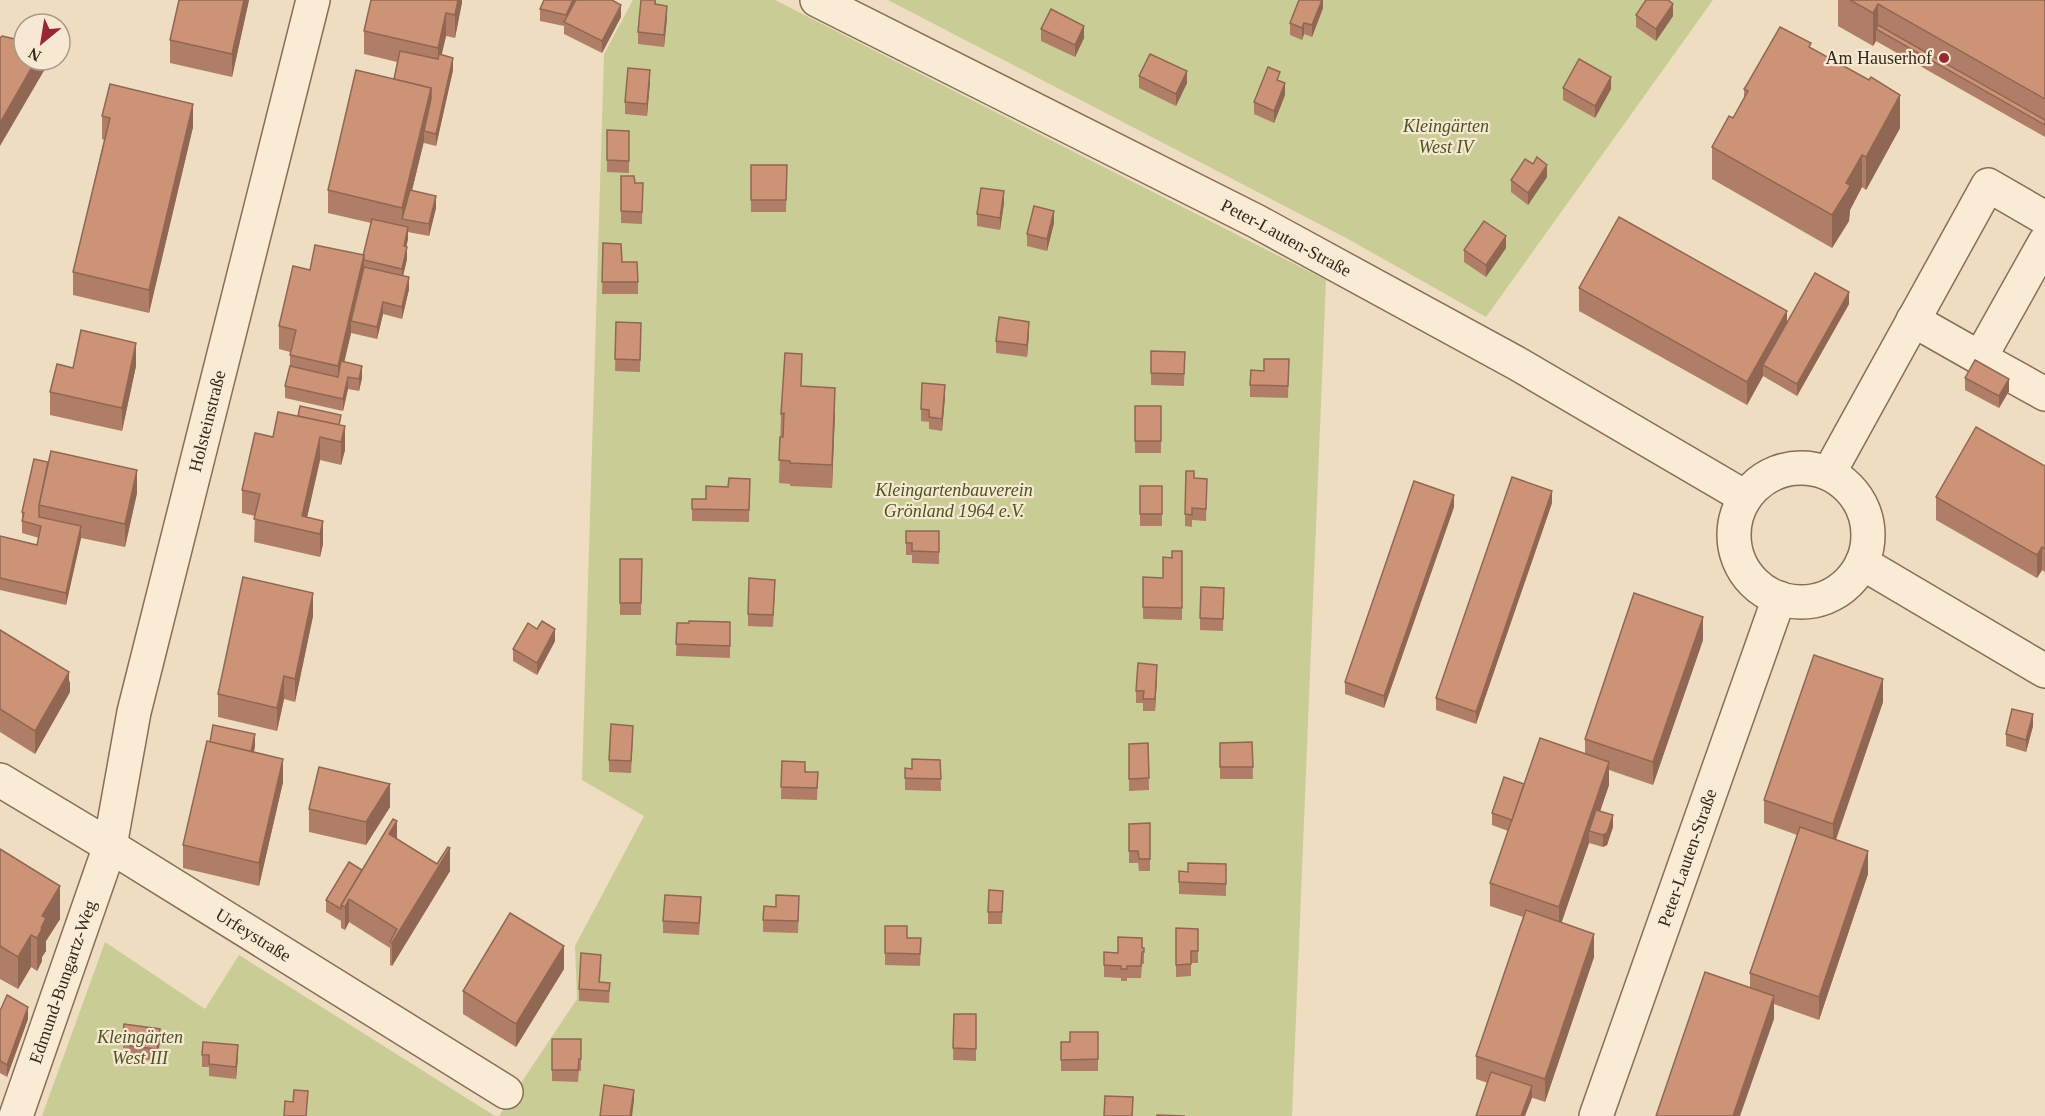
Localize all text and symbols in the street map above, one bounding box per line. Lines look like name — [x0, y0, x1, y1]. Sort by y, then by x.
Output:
north arrow — [12, 12, 72, 72]
text: N — [25, 44, 44, 65]
place label: Am Hauserhof — [1826, 48, 1932, 68]
marker: Am Hauserhof — [1937, 51, 1951, 65]
park label: Kleingärten West IV — [1402, 116, 1489, 157]
street label: Peter-Lauten-Straße — [1218, 195, 1355, 281]
street label: Holsteinstraße — [185, 368, 230, 474]
park label: Kleingartenbauverein Grönland 1964 e.V. — [874, 480, 1033, 521]
street label: Peter-Lauten-Straße — [1654, 786, 1721, 929]
street label: Edmund-Bungartz-Weg — [25, 898, 100, 1066]
street label: Urfeystraße — [212, 904, 295, 966]
park label: Kleingärten West III — [96, 1027, 183, 1068]

